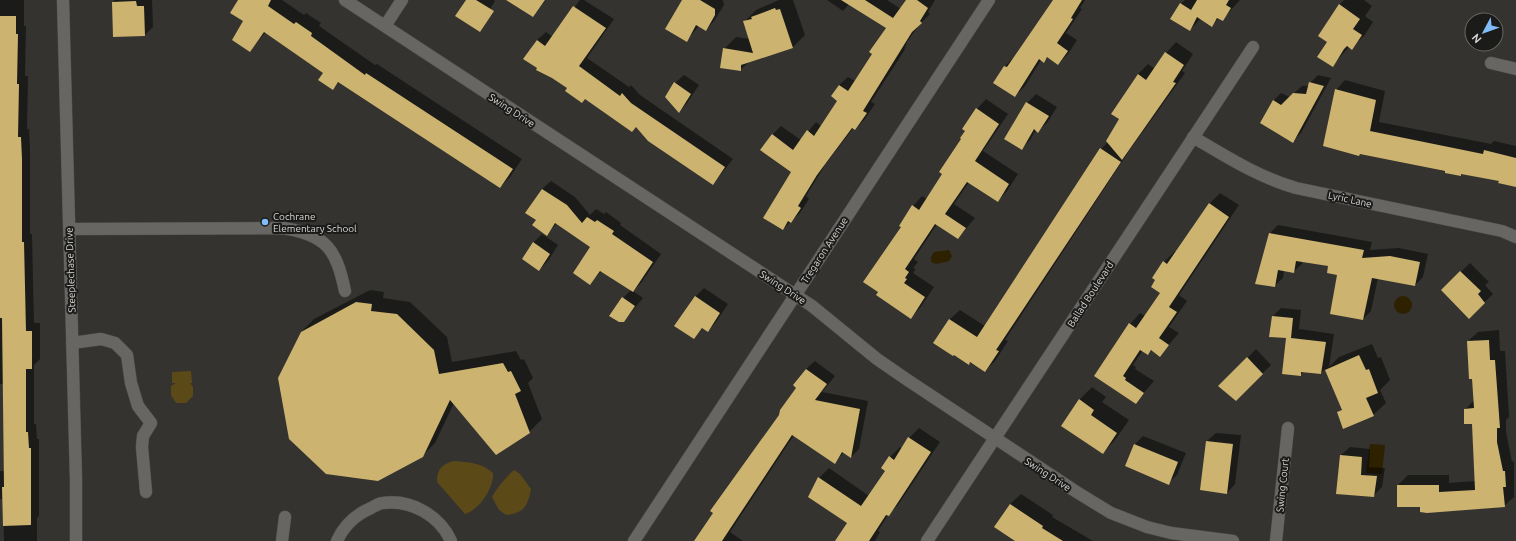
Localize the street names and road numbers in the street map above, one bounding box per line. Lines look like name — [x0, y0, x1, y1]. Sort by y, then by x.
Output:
street label: Swing Drive — [487, 91, 537, 129]
street label: Lyric Lane — [1327, 189, 1373, 209]
street label: Tregaron Avenue — [799, 215, 850, 285]
street label: Steeplechase Drive — [64, 227, 77, 313]
street label: Ballad Boulevard — [1065, 259, 1116, 329]
street label: Swing Drive — [758, 268, 808, 306]
street label: Swing Drive — [1023, 455, 1073, 493]
street label: Swing Court — [1274, 457, 1291, 513]

